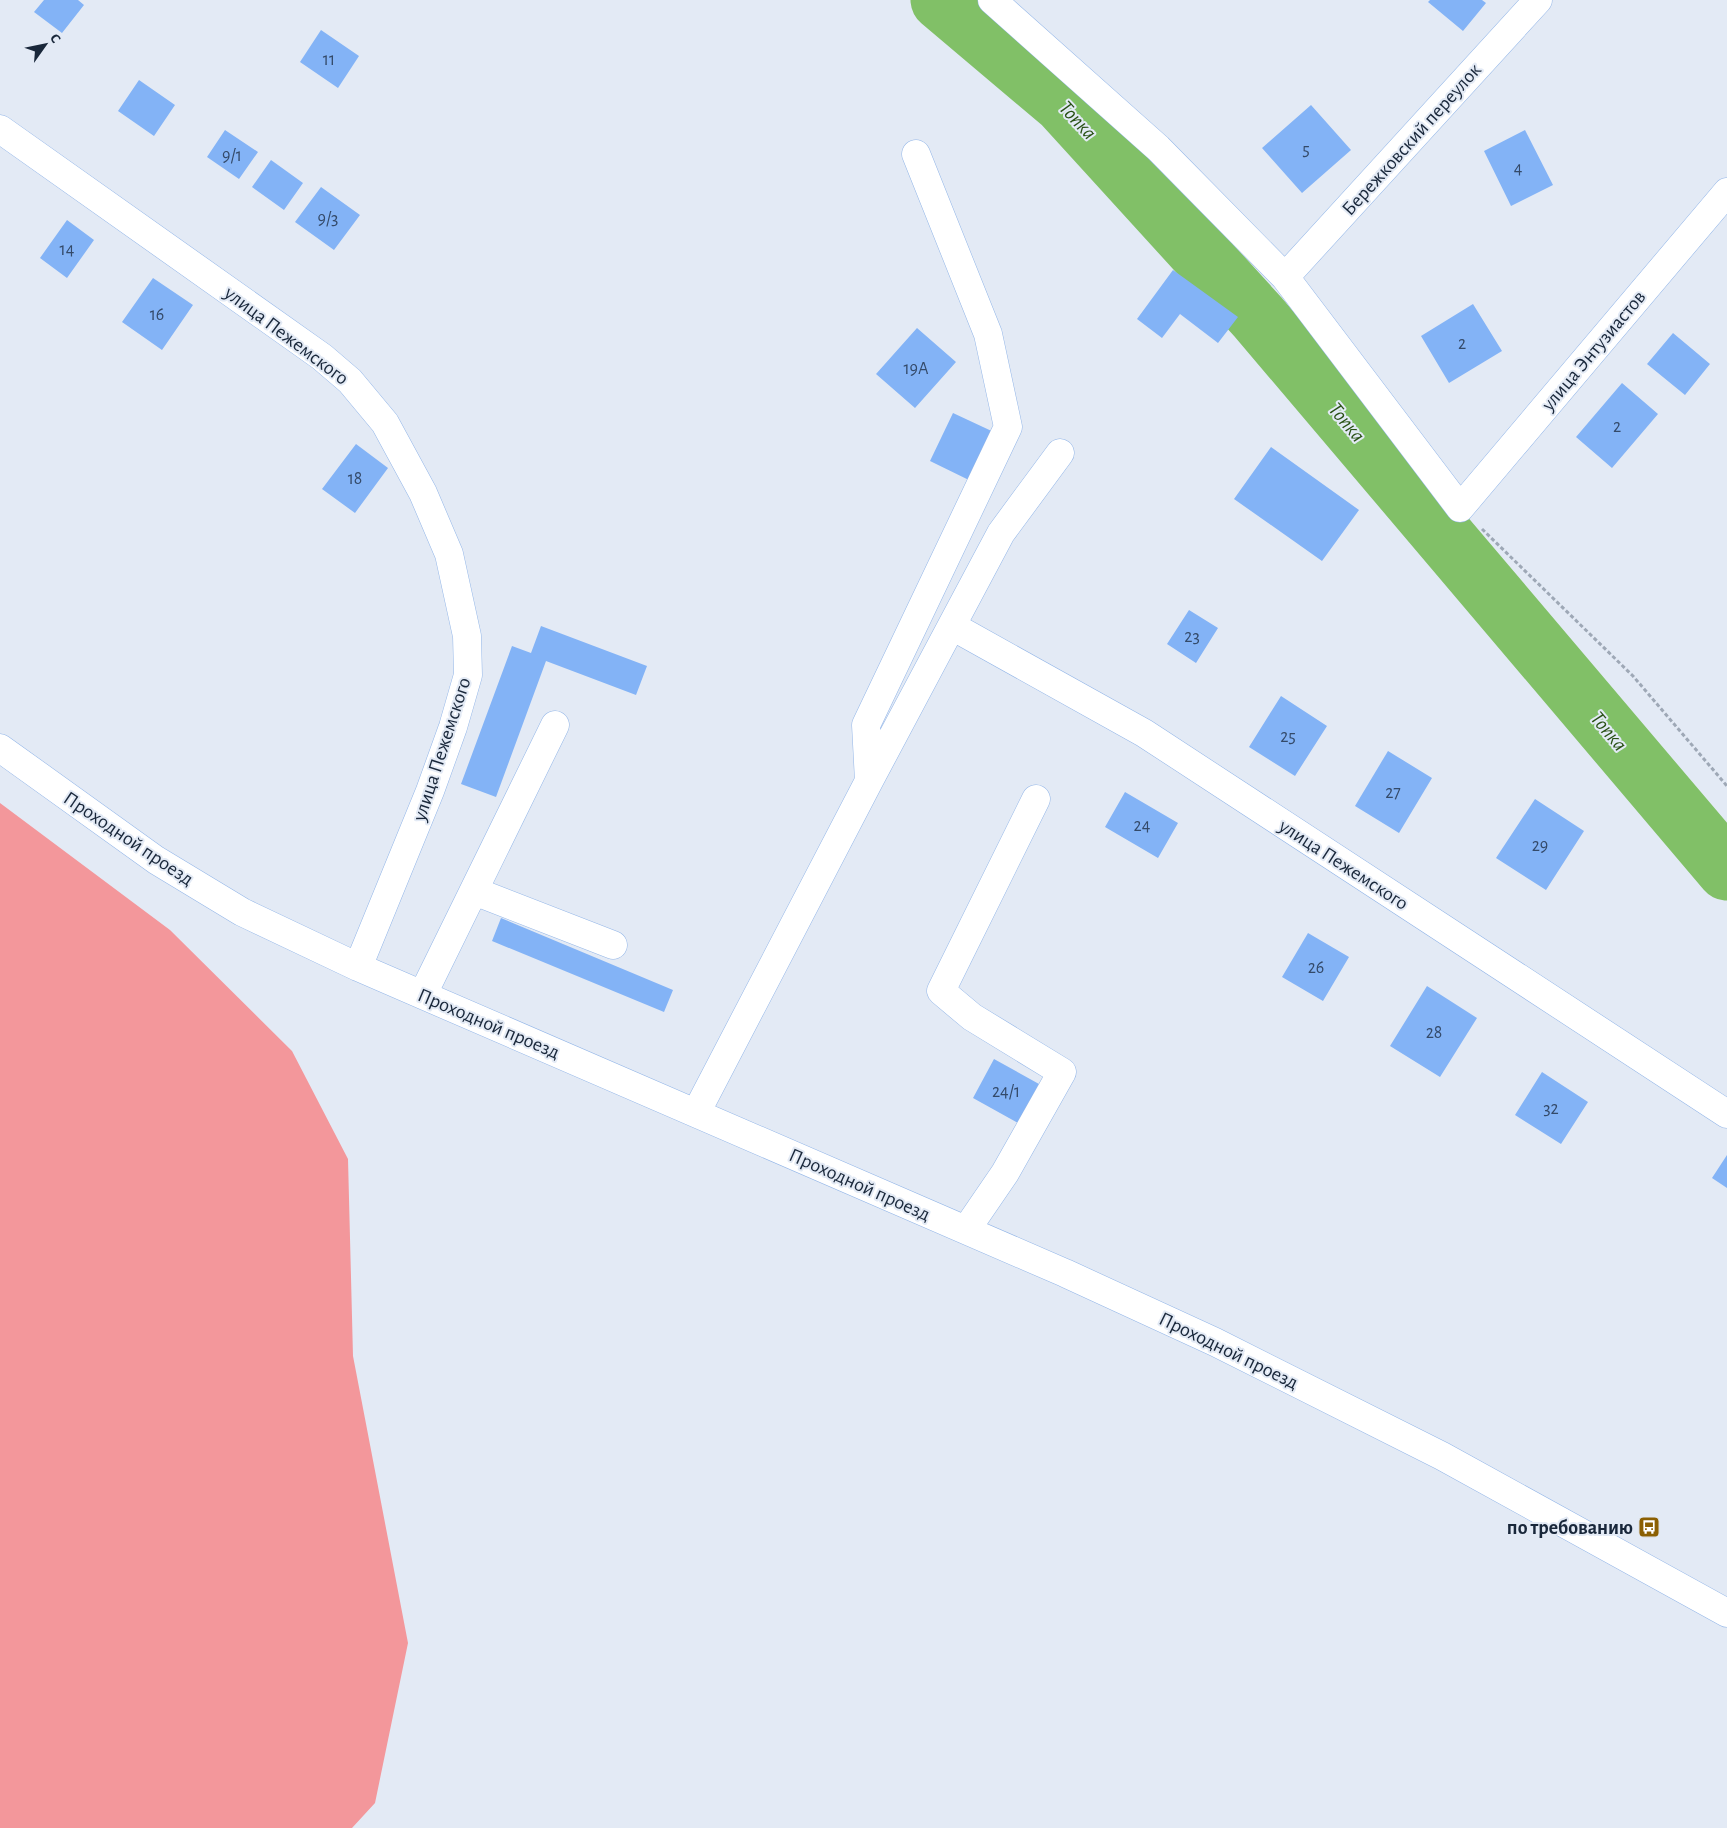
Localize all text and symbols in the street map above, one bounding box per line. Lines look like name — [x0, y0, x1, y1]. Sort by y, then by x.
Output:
north arrow — [20, 20, 70, 70]
text: С — [47, 31, 63, 46]
house number: 11 — [323, 51, 335, 69]
street label: Бережковский переулок — [1338, 60, 1485, 220]
water label: Топка — [1055, 97, 1100, 144]
house number: 5 — [1302, 141, 1310, 159]
house number: 9/1 — [222, 147, 242, 165]
house number: 4 — [1514, 160, 1523, 178]
house number: 9/3 — [317, 210, 339, 228]
house number: 14 — [60, 241, 75, 259]
street label: улица Пежемского — [220, 282, 352, 389]
street label: улица Энтузиастов — [1537, 287, 1650, 415]
house number: 16 — [150, 306, 164, 324]
house number: 2 — [1458, 335, 1466, 353]
house number: 19А — [903, 360, 929, 378]
water label: Топка — [1324, 399, 1369, 446]
house number: 2 — [1613, 418, 1621, 436]
house number: 18 — [348, 470, 362, 488]
house number: 23 — [1184, 628, 1200, 646]
street label: улица Пежемского — [409, 675, 475, 824]
water label: Топка — [1586, 708, 1631, 755]
house number: 25 — [1280, 728, 1296, 746]
house number: 27 — [1385, 784, 1401, 802]
street label: Проходной проезд — [60, 788, 197, 890]
street label: улица Пежемского — [1274, 815, 1412, 914]
house number: 24 — [1134, 817, 1151, 835]
house number: 29 — [1532, 837, 1548, 855]
house number: 26 — [1308, 959, 1324, 977]
street label: Проходной проезд — [415, 985, 563, 1063]
house number: 28 — [1426, 1024, 1442, 1042]
house number: 24/1 — [992, 1083, 1020, 1101]
house number: 32 — [1543, 1100, 1559, 1118]
street label: Проходной проезд — [786, 1145, 933, 1225]
street label: Проходной проезд — [1156, 1309, 1301, 1393]
bus stop icon: по требованию — [1637, 1515, 1661, 1539]
place label: по требованию — [1507, 1518, 1633, 1538]

